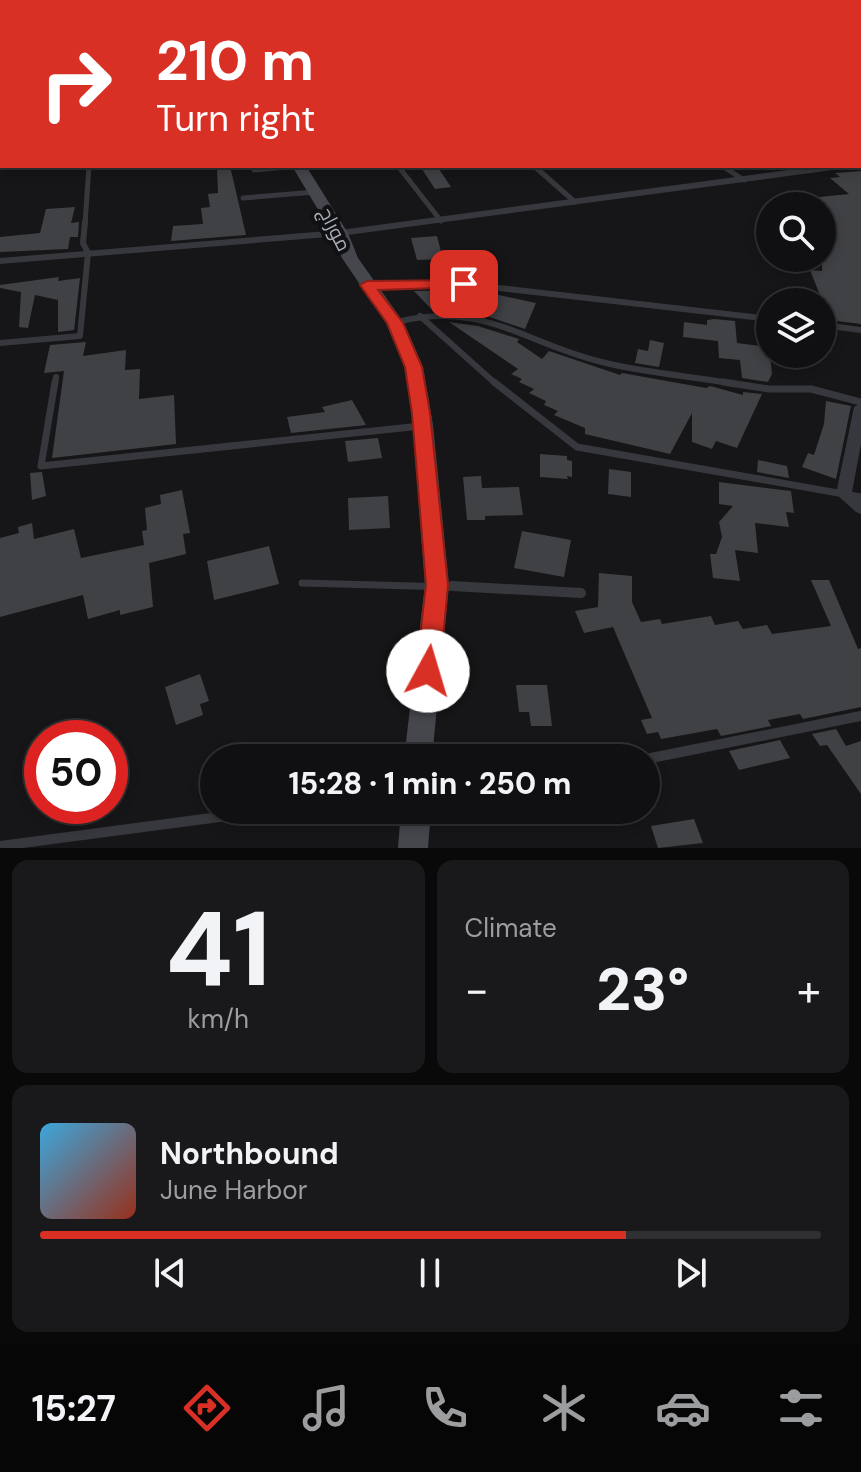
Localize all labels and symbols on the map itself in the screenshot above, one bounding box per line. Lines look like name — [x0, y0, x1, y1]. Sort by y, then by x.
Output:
street label: موراج — [312, 202, 357, 256]
pin — [430, 250, 498, 318]
position arrow — [386, 629, 470, 713]
speed limit sign: 50 — [24, 720, 128, 824]

